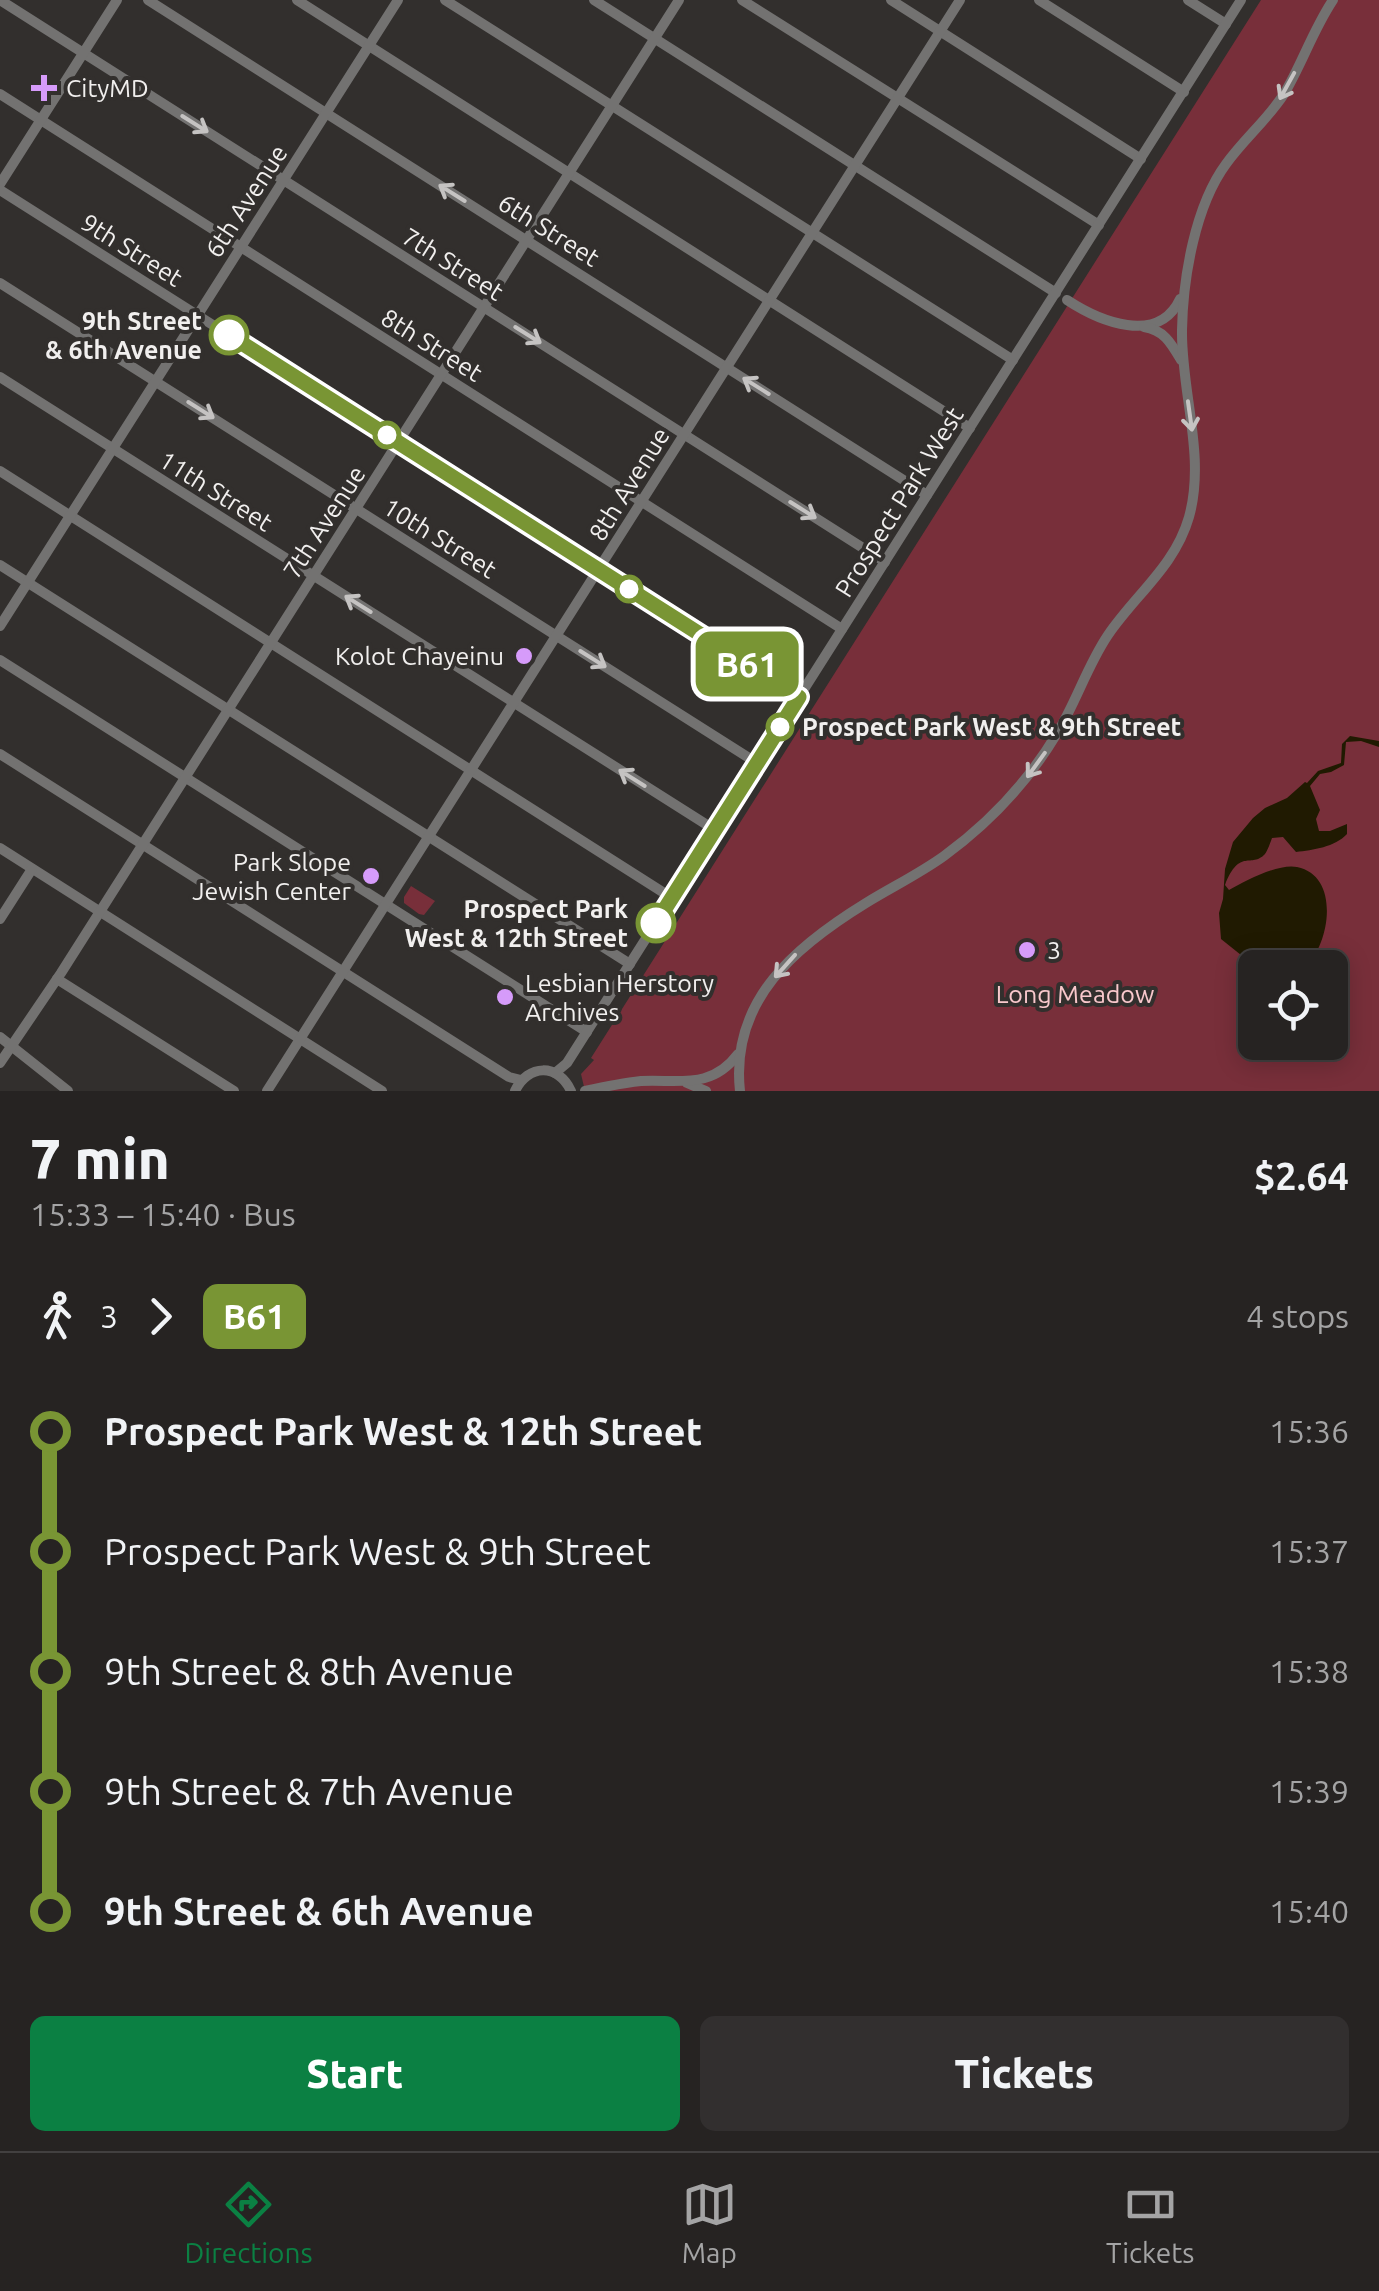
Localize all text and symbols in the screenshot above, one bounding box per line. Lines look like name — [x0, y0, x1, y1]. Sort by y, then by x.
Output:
one-way arrow — [1276, 71, 1296, 100]
place label: CityMD — [66, 74, 149, 102]
marker: CityMD — [31, 75, 57, 101]
one-way arrow — [180, 113, 209, 134]
street label: 6th Avenue — [199, 140, 293, 262]
one-way arrow — [439, 183, 467, 203]
street label: 6th Street — [493, 188, 605, 272]
street label: 9th Street — [76, 208, 188, 292]
street label: 7th Street — [397, 222, 509, 306]
street label: 8th Street — [376, 303, 488, 387]
place label: 9th Street & 6th Avenue — [45, 307, 202, 364]
marker: 9th Street & 6th Avenue — [210, 316, 248, 354]
one-way arrow — [514, 325, 542, 346]
one-way arrow — [742, 376, 771, 396]
one-way arrow — [1181, 399, 1199, 432]
one-way arrow — [186, 400, 214, 420]
street label: Prospect Park West — [829, 402, 969, 602]
unlabelled marker — [374, 422, 400, 448]
street label: 8th Avenue — [583, 422, 675, 546]
street label: 11th Street — [154, 445, 278, 537]
street label: 7th Avenue — [277, 461, 371, 583]
street label: 10th Street — [378, 492, 502, 584]
one-way arrow — [788, 499, 816, 520]
unlabelled marker — [616, 576, 642, 602]
one-way arrow — [344, 594, 373, 615]
line badge: B61 — [690, 632, 804, 696]
place label: Kolot Chayeinu — [335, 642, 504, 670]
text: B61 — [716, 644, 778, 684]
marker: Kolot Chayeinu — [513, 645, 535, 667]
one-way arrow — [578, 649, 607, 670]
place label: Prospect Park West & 9th Street — [802, 713, 1182, 741]
marker: Prospect Park West & 9th Street — [767, 714, 793, 740]
one-way arrow — [1026, 751, 1047, 778]
one-way arrow — [618, 768, 647, 788]
place label: Park Slope Jewish Center — [192, 848, 352, 905]
marker: Park Slope Jewish Center — [360, 865, 382, 887]
place label: Prospect Park West & 12th Street — [405, 895, 628, 952]
marker: Prospect Park West & 12th Street — [637, 904, 675, 942]
place label: 3 — [1047, 936, 1061, 964]
marker: 3 — [1016, 939, 1038, 961]
map controls — [1238, 950, 1348, 1060]
button: locate — [1238, 950, 1348, 1060]
one-way arrow — [773, 953, 796, 978]
place label: Lesbian Herstory Archives — [525, 969, 714, 1026]
park label: Long Meadow — [996, 980, 1154, 1008]
marker: Lesbian Herstory Archives — [494, 986, 516, 1008]
text: 7 min — [30, 1128, 170, 1189]
text: $2.64 — [1254, 1155, 1349, 1197]
text: 15:33 – 15:40 · Bus — [30, 1196, 296, 1232]
icon: walk — [30, 1289, 85, 1344]
icon: forward — [133, 1289, 188, 1344]
text: B61 — [223, 1296, 286, 1336]
text: 3 — [100, 1298, 118, 1334]
text: 4 stops — [1246, 1298, 1349, 1334]
text: Prospect Park West & 12th Street — [104, 1410, 702, 1452]
text: 15:36 — [1269, 1413, 1349, 1449]
text: Prospect Park West & 9th Street — [104, 1530, 651, 1572]
text: 15:37 — [1269, 1533, 1349, 1569]
text: 9th Street & 8th Avenue — [104, 1650, 514, 1692]
text: 15:38 — [1269, 1653, 1349, 1689]
text: 9th Street & 7th Avenue — [104, 1770, 514, 1812]
text: 15:39 — [1269, 1773, 1349, 1809]
text: 9th Street & 6th Avenue — [104, 1890, 534, 1932]
text: 15:40 — [1269, 1893, 1349, 1929]
button: Start — [30, 2016, 680, 2131]
button: Tickets — [700, 2016, 1349, 2131]
tab: Directions — [185, 2177, 313, 2268]
tab: Map — [682, 2177, 737, 2268]
tab: Tickets — [1106, 2177, 1194, 2268]

